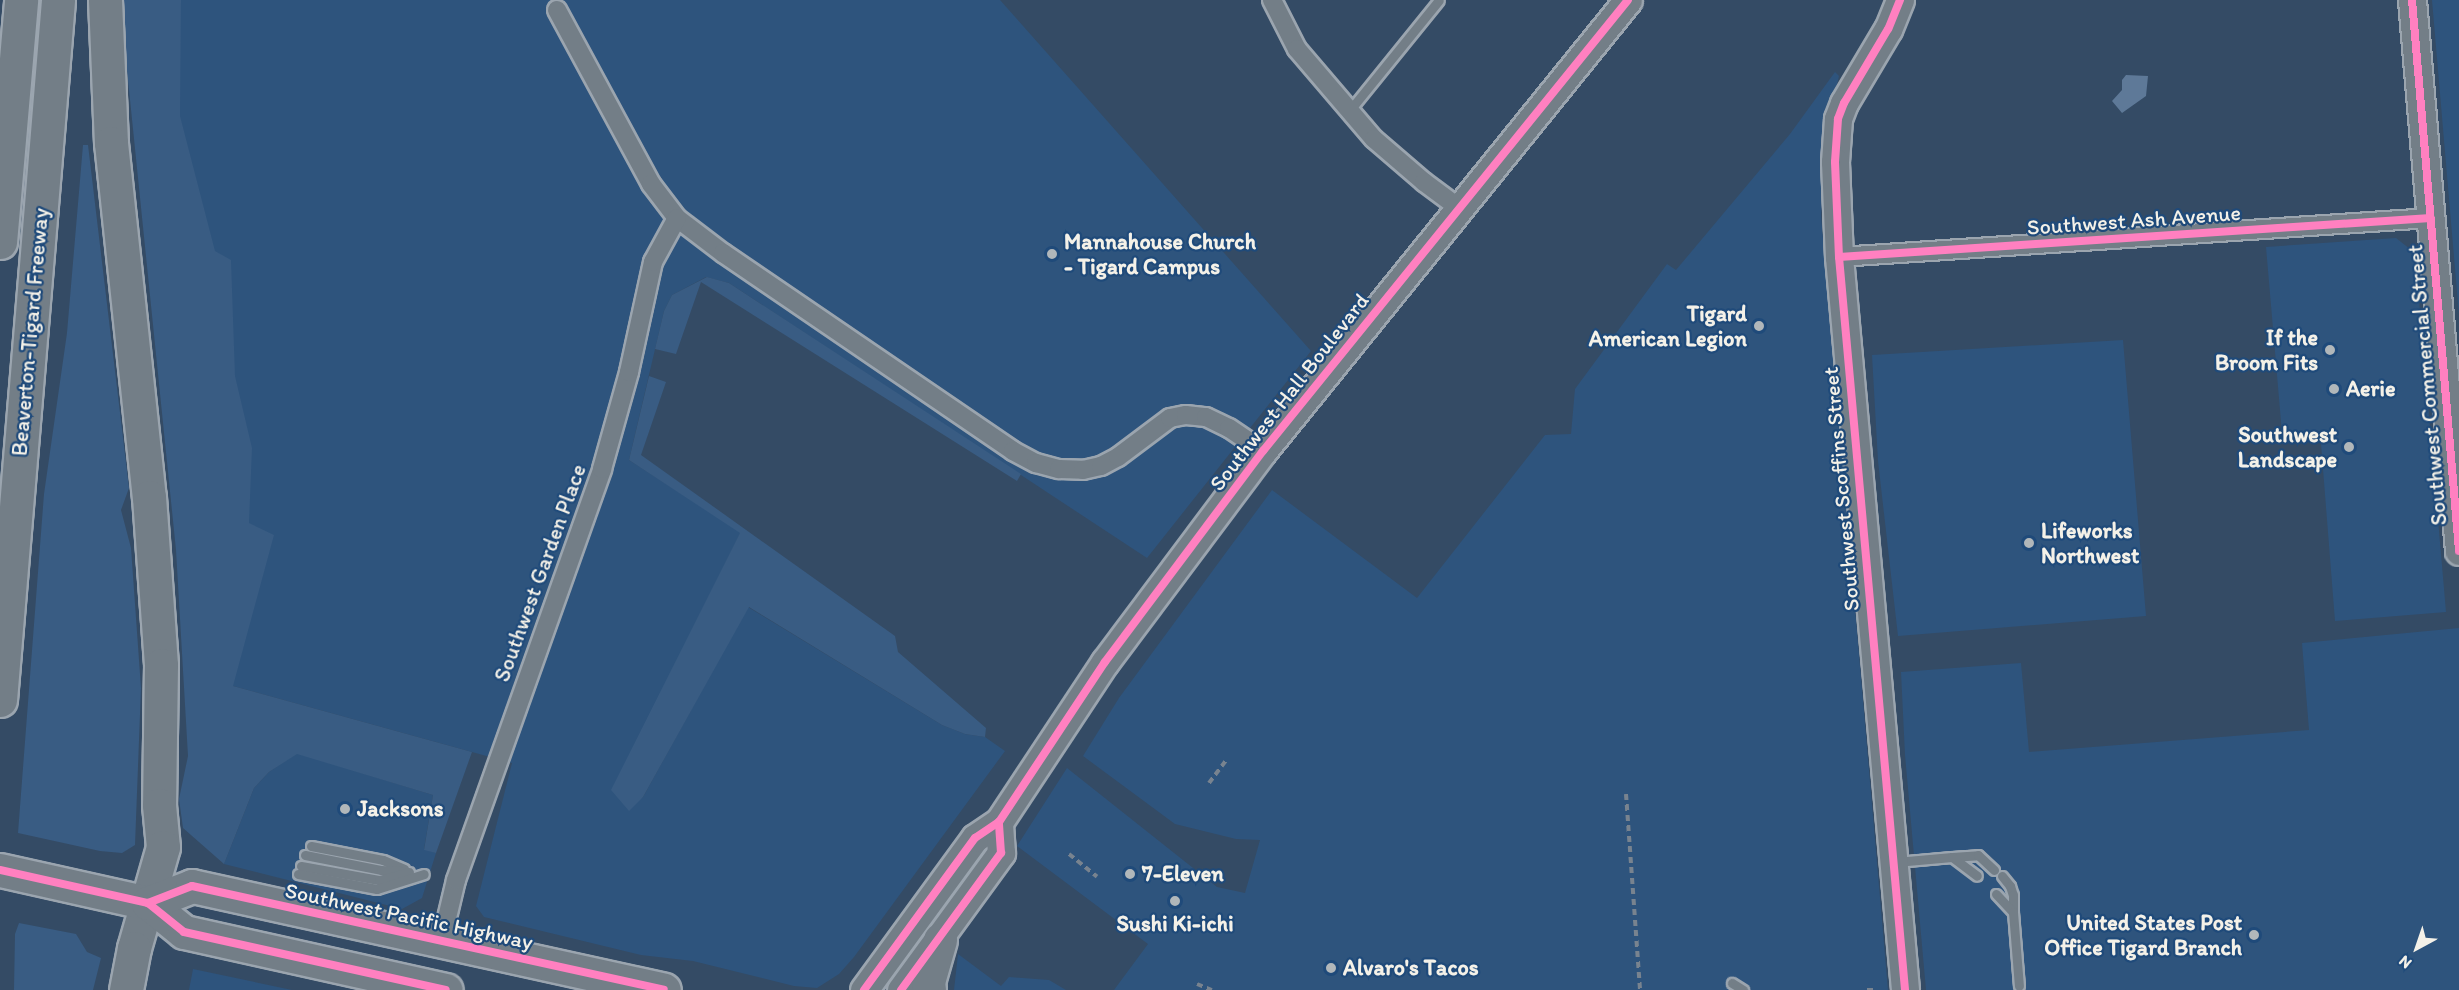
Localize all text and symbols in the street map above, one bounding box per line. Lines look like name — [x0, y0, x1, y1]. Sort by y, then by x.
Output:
street label: Southwest Ash Avenue — [2027, 199, 2241, 241]
street label: Beaverton-Tigard Freeway — [6, 207, 54, 457]
place label: Mannahouse Church - Tigard Campus — [1064, 228, 1257, 280]
street label: Southwest Commercial Street — [2402, 244, 2452, 526]
marker: Mannahouse Church - Tigard Campus — [1045, 247, 1059, 261]
street label: Southwest Hall Boulevard — [1203, 287, 1375, 497]
place label: Tigard American Legion — [1589, 300, 1747, 352]
marker: Tigard American Legion — [1752, 319, 1766, 333]
place label: If the Broom Fits — [2215, 324, 2318, 376]
marker: If the Broom Fits — [2323, 343, 2337, 357]
street label: Southwest Scoffins Street — [1817, 366, 1865, 612]
place label: Aerie — [2346, 376, 2396, 402]
marker: Aerie — [2327, 382, 2341, 396]
place label: Southwest Landscape — [2238, 421, 2337, 472]
marker: Southwest Landscape — [2342, 440, 2356, 454]
street label: Southwest Garden Place — [488, 461, 592, 685]
place label: Lifeworks Northwest — [2041, 517, 2139, 568]
marker: Lifeworks Northwest — [2022, 536, 2036, 550]
place label: Jacksons — [357, 796, 444, 822]
marker: Jacksons — [338, 802, 352, 816]
place label: 7-Eleven — [1142, 861, 1224, 887]
marker: 7-Eleven — [1123, 867, 1137, 881]
street label: Southwest Pacific Highway — [283, 877, 535, 955]
marker: Sushi Ki-ichi — [1168, 894, 1182, 908]
place label: United States Post Office Tigard Branch — [2045, 909, 2242, 960]
place label: Sushi Ki-ichi — [1116, 911, 1234, 937]
north arrow — [2387, 918, 2447, 978]
marker: United States Post Office Tigard Branch — [2247, 928, 2261, 942]
text: N — [2395, 951, 2415, 973]
place label: Alvaro's Tacos — [1343, 955, 1477, 981]
marker: Alvaro's Tacos — [1324, 961, 1338, 975]

